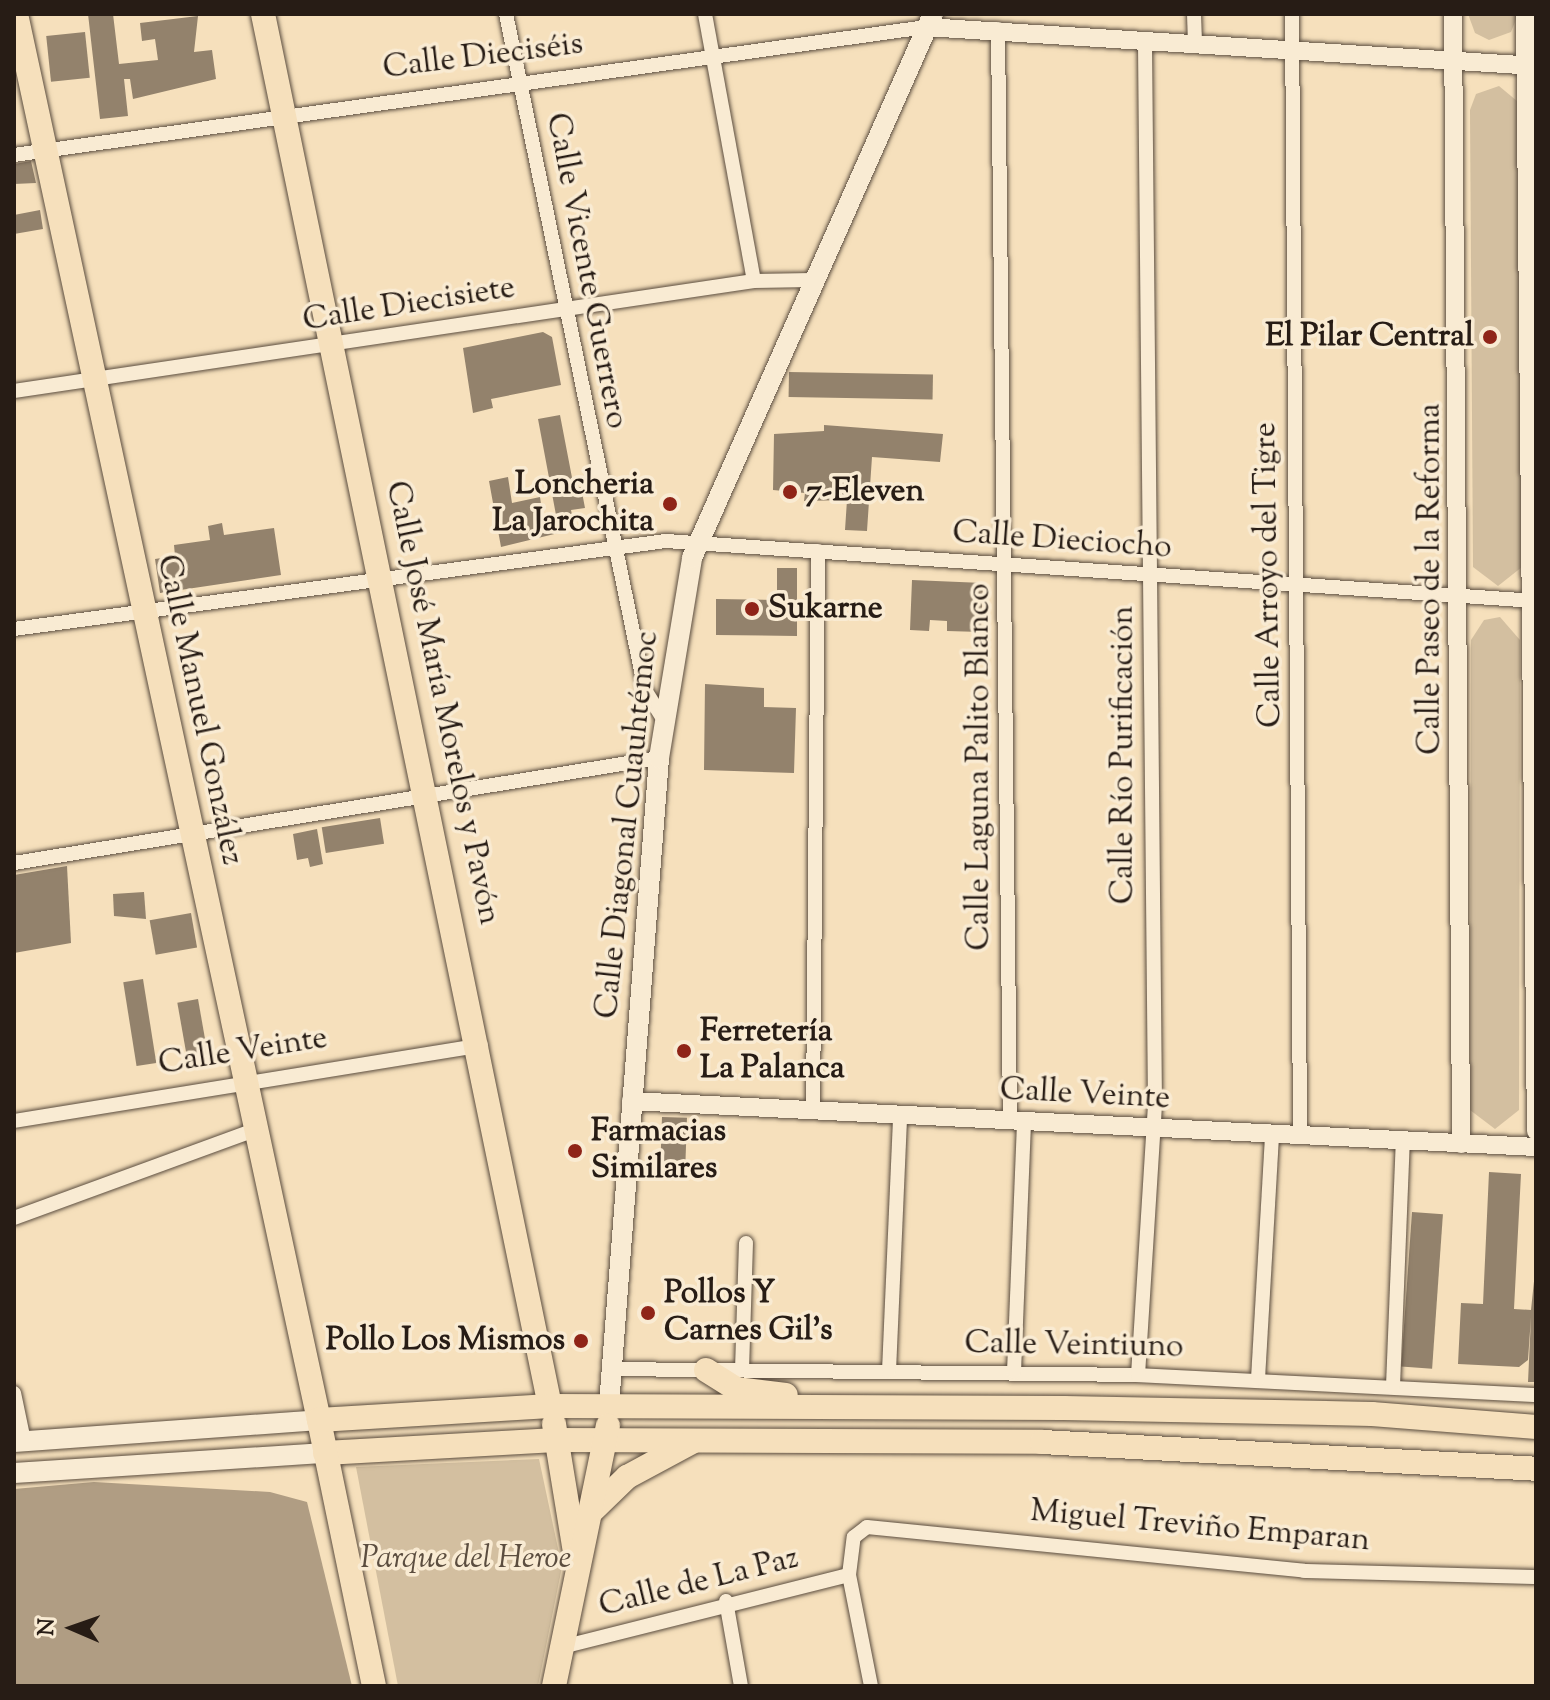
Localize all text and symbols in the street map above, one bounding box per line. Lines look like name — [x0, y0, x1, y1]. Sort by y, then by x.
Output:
street label: Calle Dieciséis — [381, 26, 585, 88]
street label: Calle Vicente Guerrero — [537, 110, 635, 432]
street label: Calle Diecisiete — [300, 269, 518, 341]
place label: El Pilar Central — [1265, 318, 1474, 356]
marker: El Pilar Central — [1481, 328, 1499, 346]
street label: Calle Paseo de la Reforma — [1412, 403, 1450, 755]
street label: Calle Arroyo del Tigre — [1247, 422, 1291, 728]
place label: Loncheria La Jarochita — [492, 467, 654, 542]
place label: 7-Eleven — [806, 473, 924, 511]
street label: Calle José María Morelos y Pavón — [376, 478, 508, 928]
marker: 7-Eleven — [781, 483, 799, 501]
marker: Loncheria La Jarochita — [661, 495, 679, 513]
street label: Calle Dieciocho — [951, 514, 1173, 568]
street label: Calle Manuel González — [147, 551, 251, 869]
street label: Calle Laguna Palito Blanco — [961, 583, 999, 951]
place label: Sukarne — [768, 590, 883, 628]
marker: Sukarne — [743, 600, 761, 618]
street label: Calle Río Purificación — [1105, 606, 1143, 904]
street label: Calle Diagonal Cuauhtémoc — [589, 629, 667, 1021]
place label: Ferretería La Palanca — [700, 1014, 845, 1089]
street label: Calle Veinte — [156, 1020, 330, 1084]
marker: Ferretería La Palanca — [675, 1042, 693, 1060]
street label: Calle Veinte — [999, 1071, 1171, 1119]
place label: Farmacias Similares — [591, 1114, 726, 1189]
marker: Farmacias Similares — [566, 1142, 584, 1160]
place label: Pollos Y Carnes Gil's — [664, 1276, 832, 1351]
marker: Pollos Y Carnes Gil's — [639, 1304, 657, 1322]
place label: Pollo Los Mismos — [326, 1322, 565, 1360]
street label: Calle Veintiuno — [964, 1325, 1184, 1367]
marker: Pollo Los Mismos — [572, 1332, 590, 1350]
street label: Miguel Treviño Emparan — [1029, 1493, 1371, 1561]
park label: Parque del Heroe — [361, 1540, 571, 1578]
street label: Calle de La Paz — [595, 1540, 803, 1626]
north arrow — [32, 1588, 112, 1668]
text: N — [32, 1618, 64, 1636]

